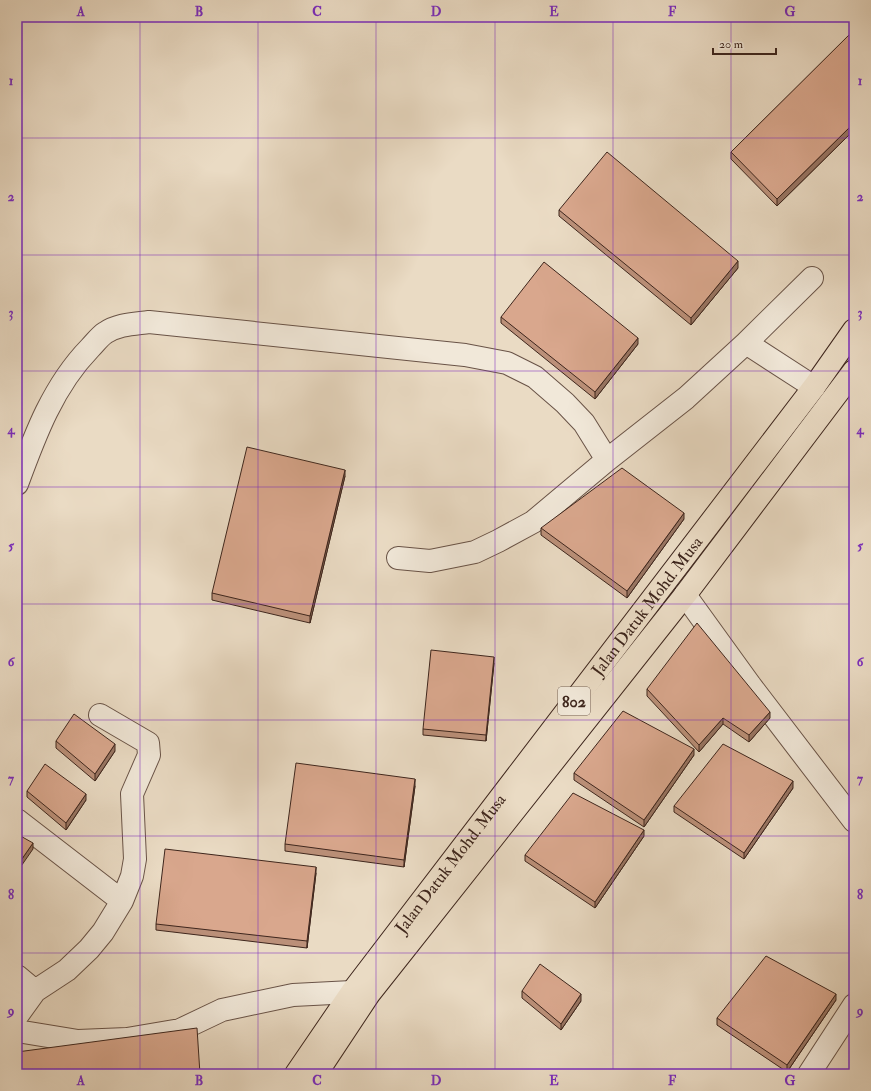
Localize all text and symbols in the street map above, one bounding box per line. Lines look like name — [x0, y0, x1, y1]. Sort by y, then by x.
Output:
text: A — [76, 4, 86, 20]
text: B — [195, 4, 203, 20]
text: C — [312, 4, 322, 20]
text: D — [431, 4, 442, 20]
text: E — [549, 4, 559, 20]
text: F — [668, 4, 677, 20]
text: G — [785, 4, 796, 20]
scale bar — [713, 30, 776, 56]
text: 20 m — [719, 37, 744, 52]
text: 1 — [9, 73, 14, 89]
text: 1 — [858, 73, 863, 89]
text: 2 — [8, 189, 15, 205]
text: 2 — [857, 189, 864, 205]
text: 3 — [9, 305, 14, 321]
text: 3 — [858, 305, 863, 321]
text: 4 — [6, 422, 15, 438]
text: 4 — [855, 422, 864, 438]
street label: Jalan Datuk Mohd. Musa — [587, 531, 708, 682]
text: 5 — [8, 538, 14, 554]
text: 5 — [857, 538, 863, 554]
text: 6 — [8, 654, 16, 670]
text: 6 — [857, 654, 865, 670]
road number: 802 — [558, 687, 590, 715]
text: 7 — [8, 771, 15, 787]
text: 7 — [857, 771, 864, 787]
street label: Jalan Datuk Mohd. Musa — [390, 789, 511, 939]
text: 8 — [8, 887, 14, 903]
text: 8 — [857, 887, 863, 903]
text: 9 — [6, 1003, 15, 1019]
text: 9 — [855, 1003, 864, 1019]
text: A — [76, 1073, 86, 1089]
text: B — [195, 1073, 203, 1089]
text: C — [312, 1073, 322, 1089]
text: D — [431, 1073, 442, 1089]
text: E — [549, 1073, 559, 1089]
text: F — [668, 1073, 677, 1089]
text: G — [785, 1073, 796, 1089]

